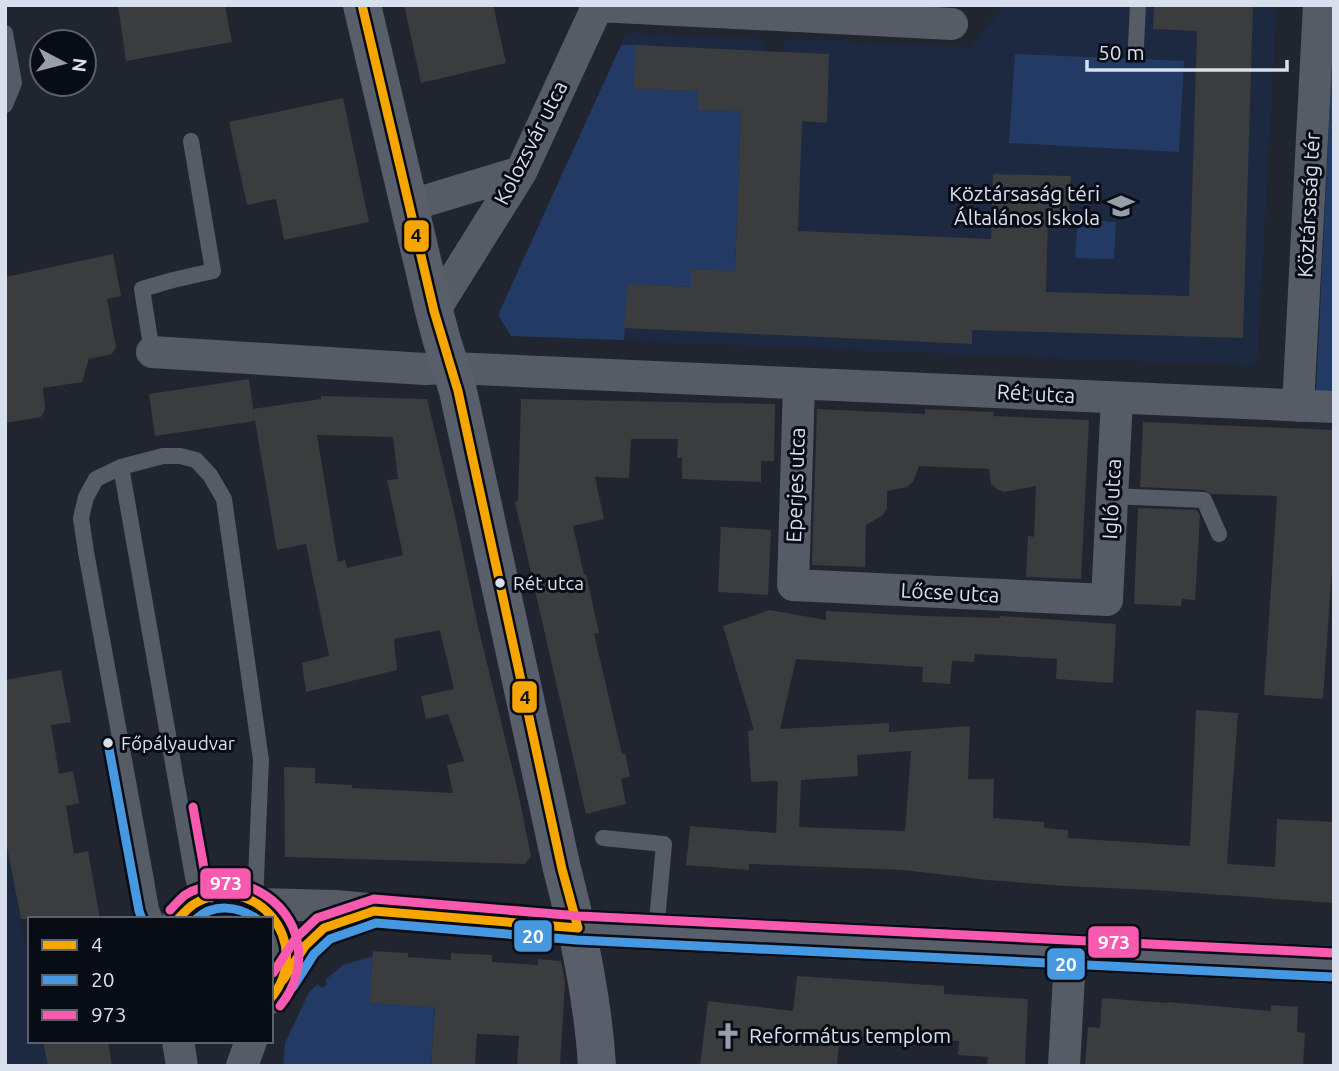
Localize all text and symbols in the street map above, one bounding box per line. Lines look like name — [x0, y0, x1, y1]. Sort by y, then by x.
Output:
north arrow — [28, 28, 98, 98]
scale bar — [1087, 28, 1286, 72]
text: 50 m — [1098, 40, 1145, 64]
text: N — [68, 57, 92, 73]
street label: Kolozsvár utca — [489, 77, 572, 208]
street label: Köztársaság tér — [1292, 132, 1324, 278]
place label: Köztársaság téri Általános Iskola — [949, 181, 1100, 229]
school or university icon: Köztársaság téri Általános Iskola — [1106, 191, 1136, 221]
line badge: 4 — [403, 219, 430, 253]
text: 4 — [411, 224, 422, 246]
street label: Rét utca — [996, 379, 1076, 407]
street label: Eperjes utca — [781, 427, 809, 543]
street label: Igló utca — [1097, 458, 1125, 540]
place label: Rét utca — [513, 572, 584, 594]
marker: Rét utca — [493, 576, 507, 590]
street label: Lőcse utca — [900, 577, 1000, 607]
line badge: 4 — [511, 680, 538, 714]
text: 4 — [520, 686, 531, 708]
place label: Főpályaudvar — [121, 732, 235, 754]
marker: Főpályaudvar — [101, 736, 115, 750]
line badge: 973 — [199, 867, 252, 900]
text: 973 — [210, 872, 242, 894]
legend — [28, 917, 273, 1043]
line badge: 20 — [513, 919, 553, 953]
text: 20 — [522, 925, 544, 947]
line badge: 973 — [1087, 925, 1140, 959]
text: 973 — [1098, 931, 1130, 953]
text: 4 — [91, 932, 103, 956]
line badge: 20 — [1046, 947, 1086, 981]
text: 20 — [1055, 953, 1077, 975]
text: 20 — [91, 967, 115, 991]
text: 973 — [91, 1002, 127, 1026]
church icon: Református templom — [713, 1021, 743, 1051]
place label: Református templom — [749, 1023, 951, 1047]

